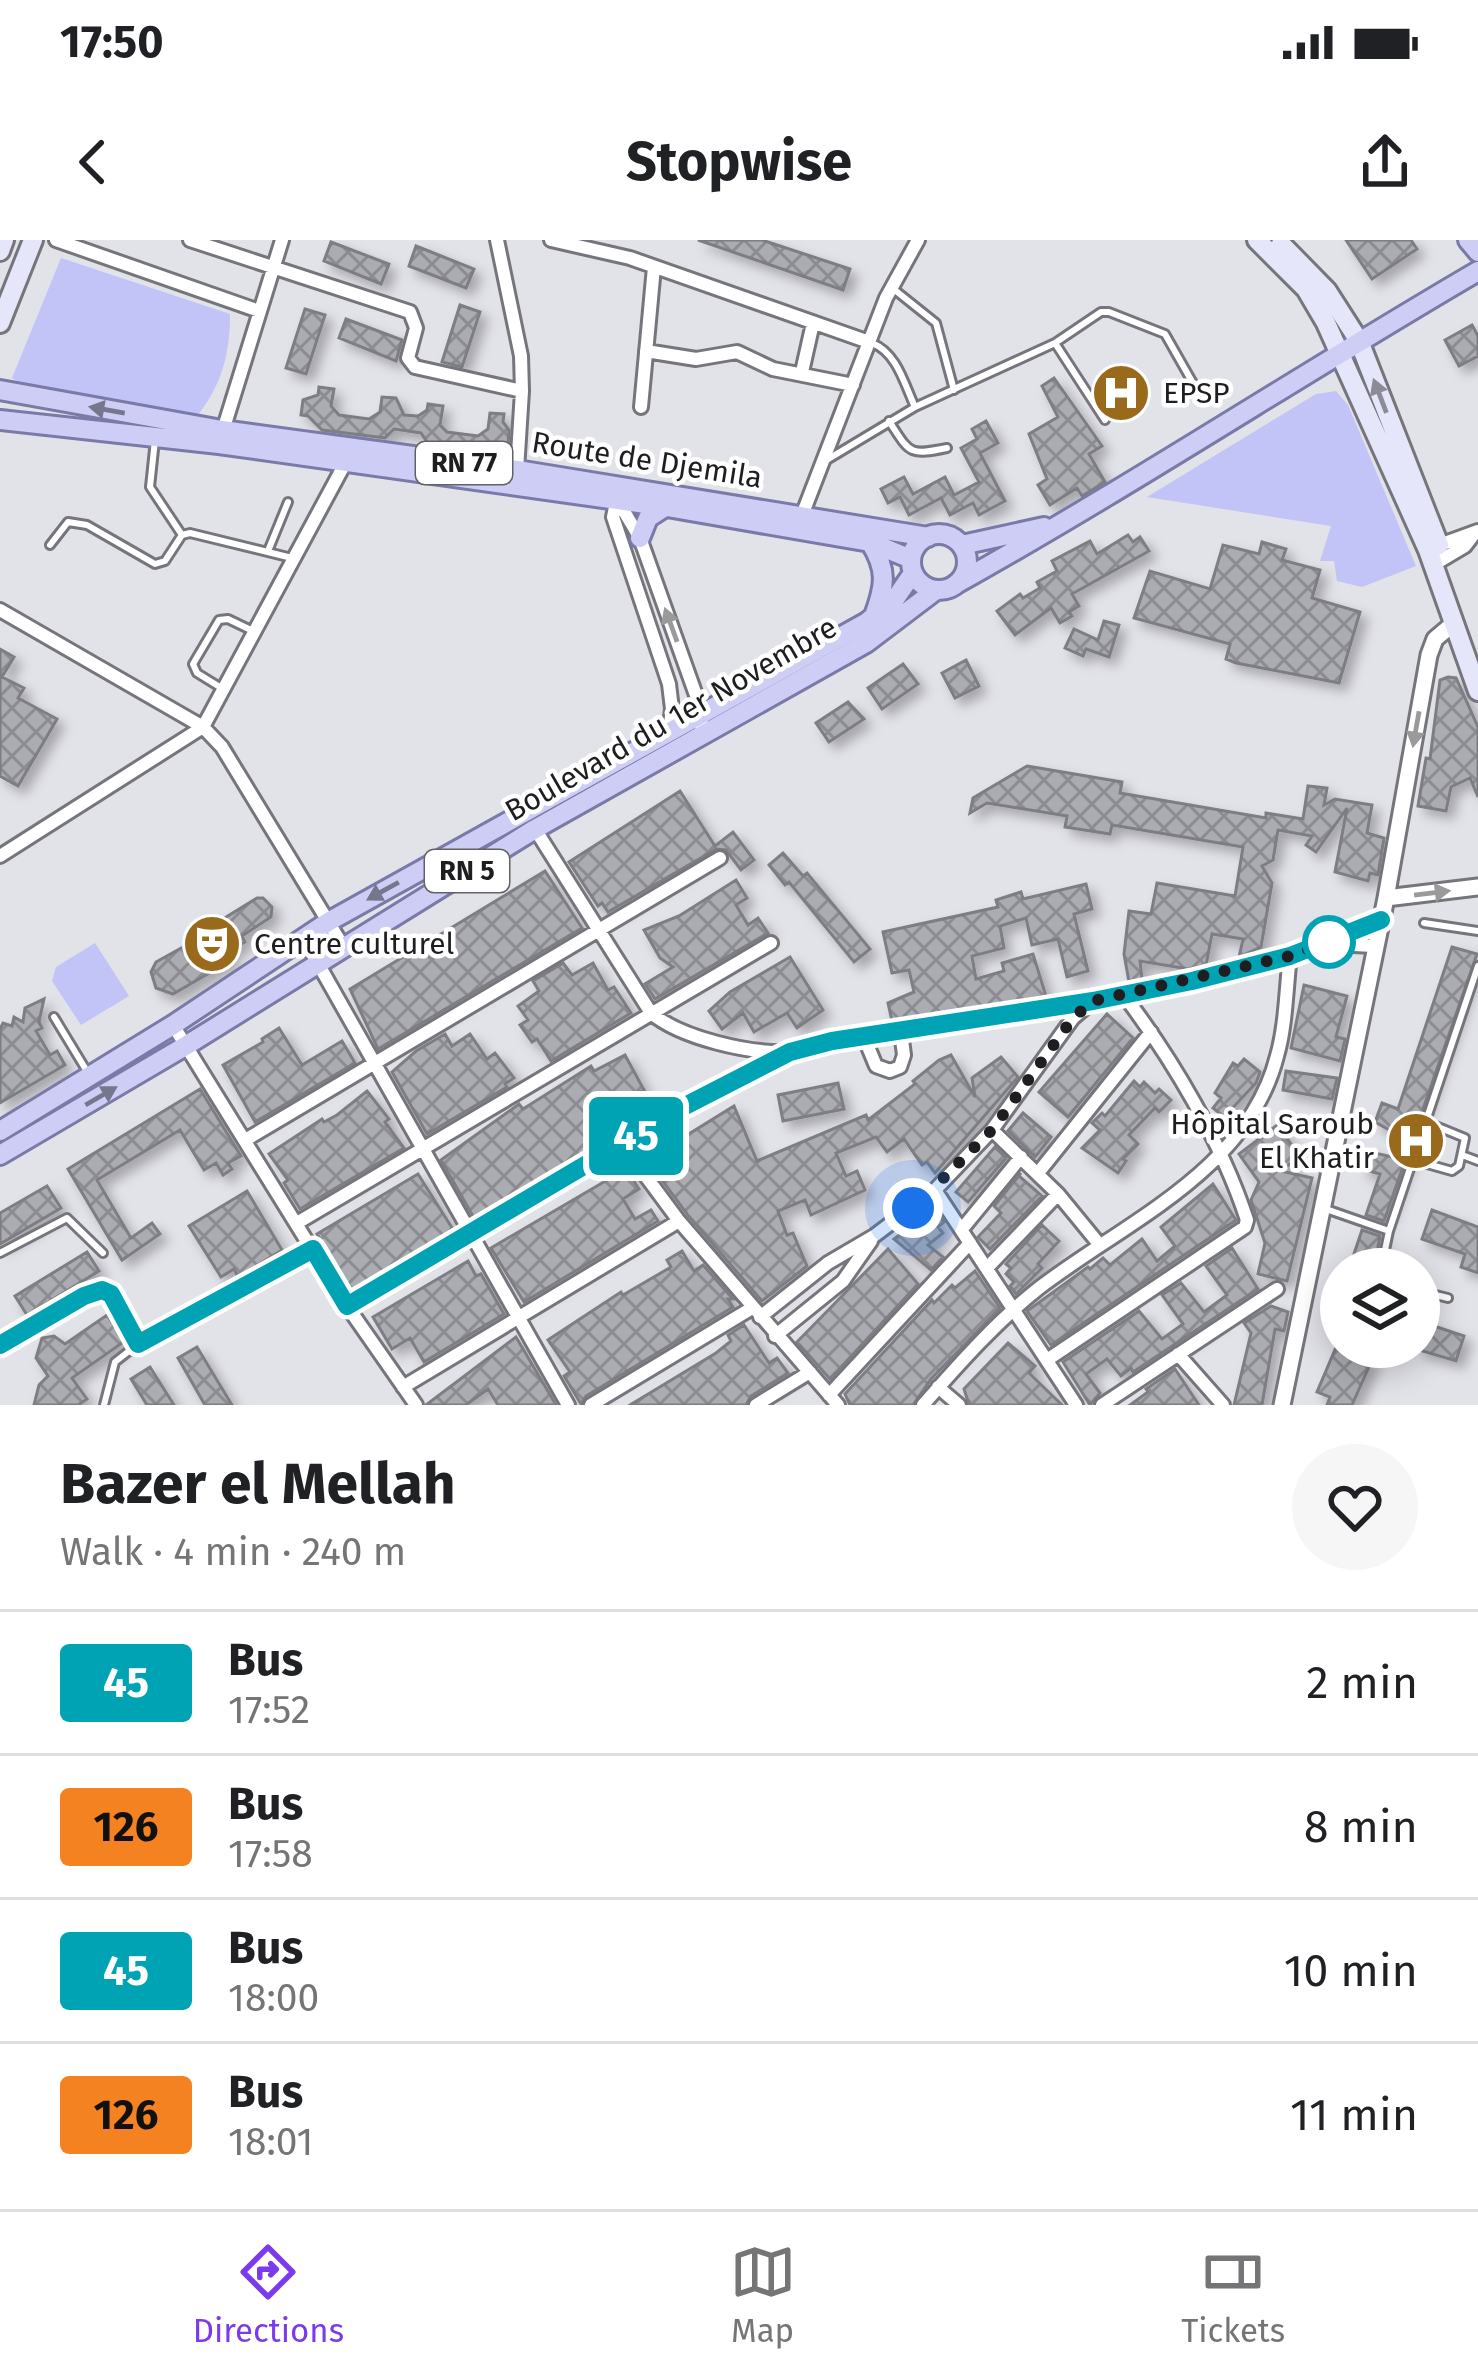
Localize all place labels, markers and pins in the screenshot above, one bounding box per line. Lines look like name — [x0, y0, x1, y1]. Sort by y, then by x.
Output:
hospital icon: EPSP — [1090, 362, 1152, 424]
place label: EPSP — [1163, 375, 1230, 411]
theatre icon: Centre culturel — [181, 913, 243, 975]
unlabelled marker — [1304, 917, 1354, 967]
place label: Centre culturel — [254, 926, 455, 962]
place label: Hôpital Saroub El Khatir — [1170, 1106, 1374, 1176]
hospital icon: Hôpital Saroub El Khatir — [1385, 1110, 1447, 1172]

